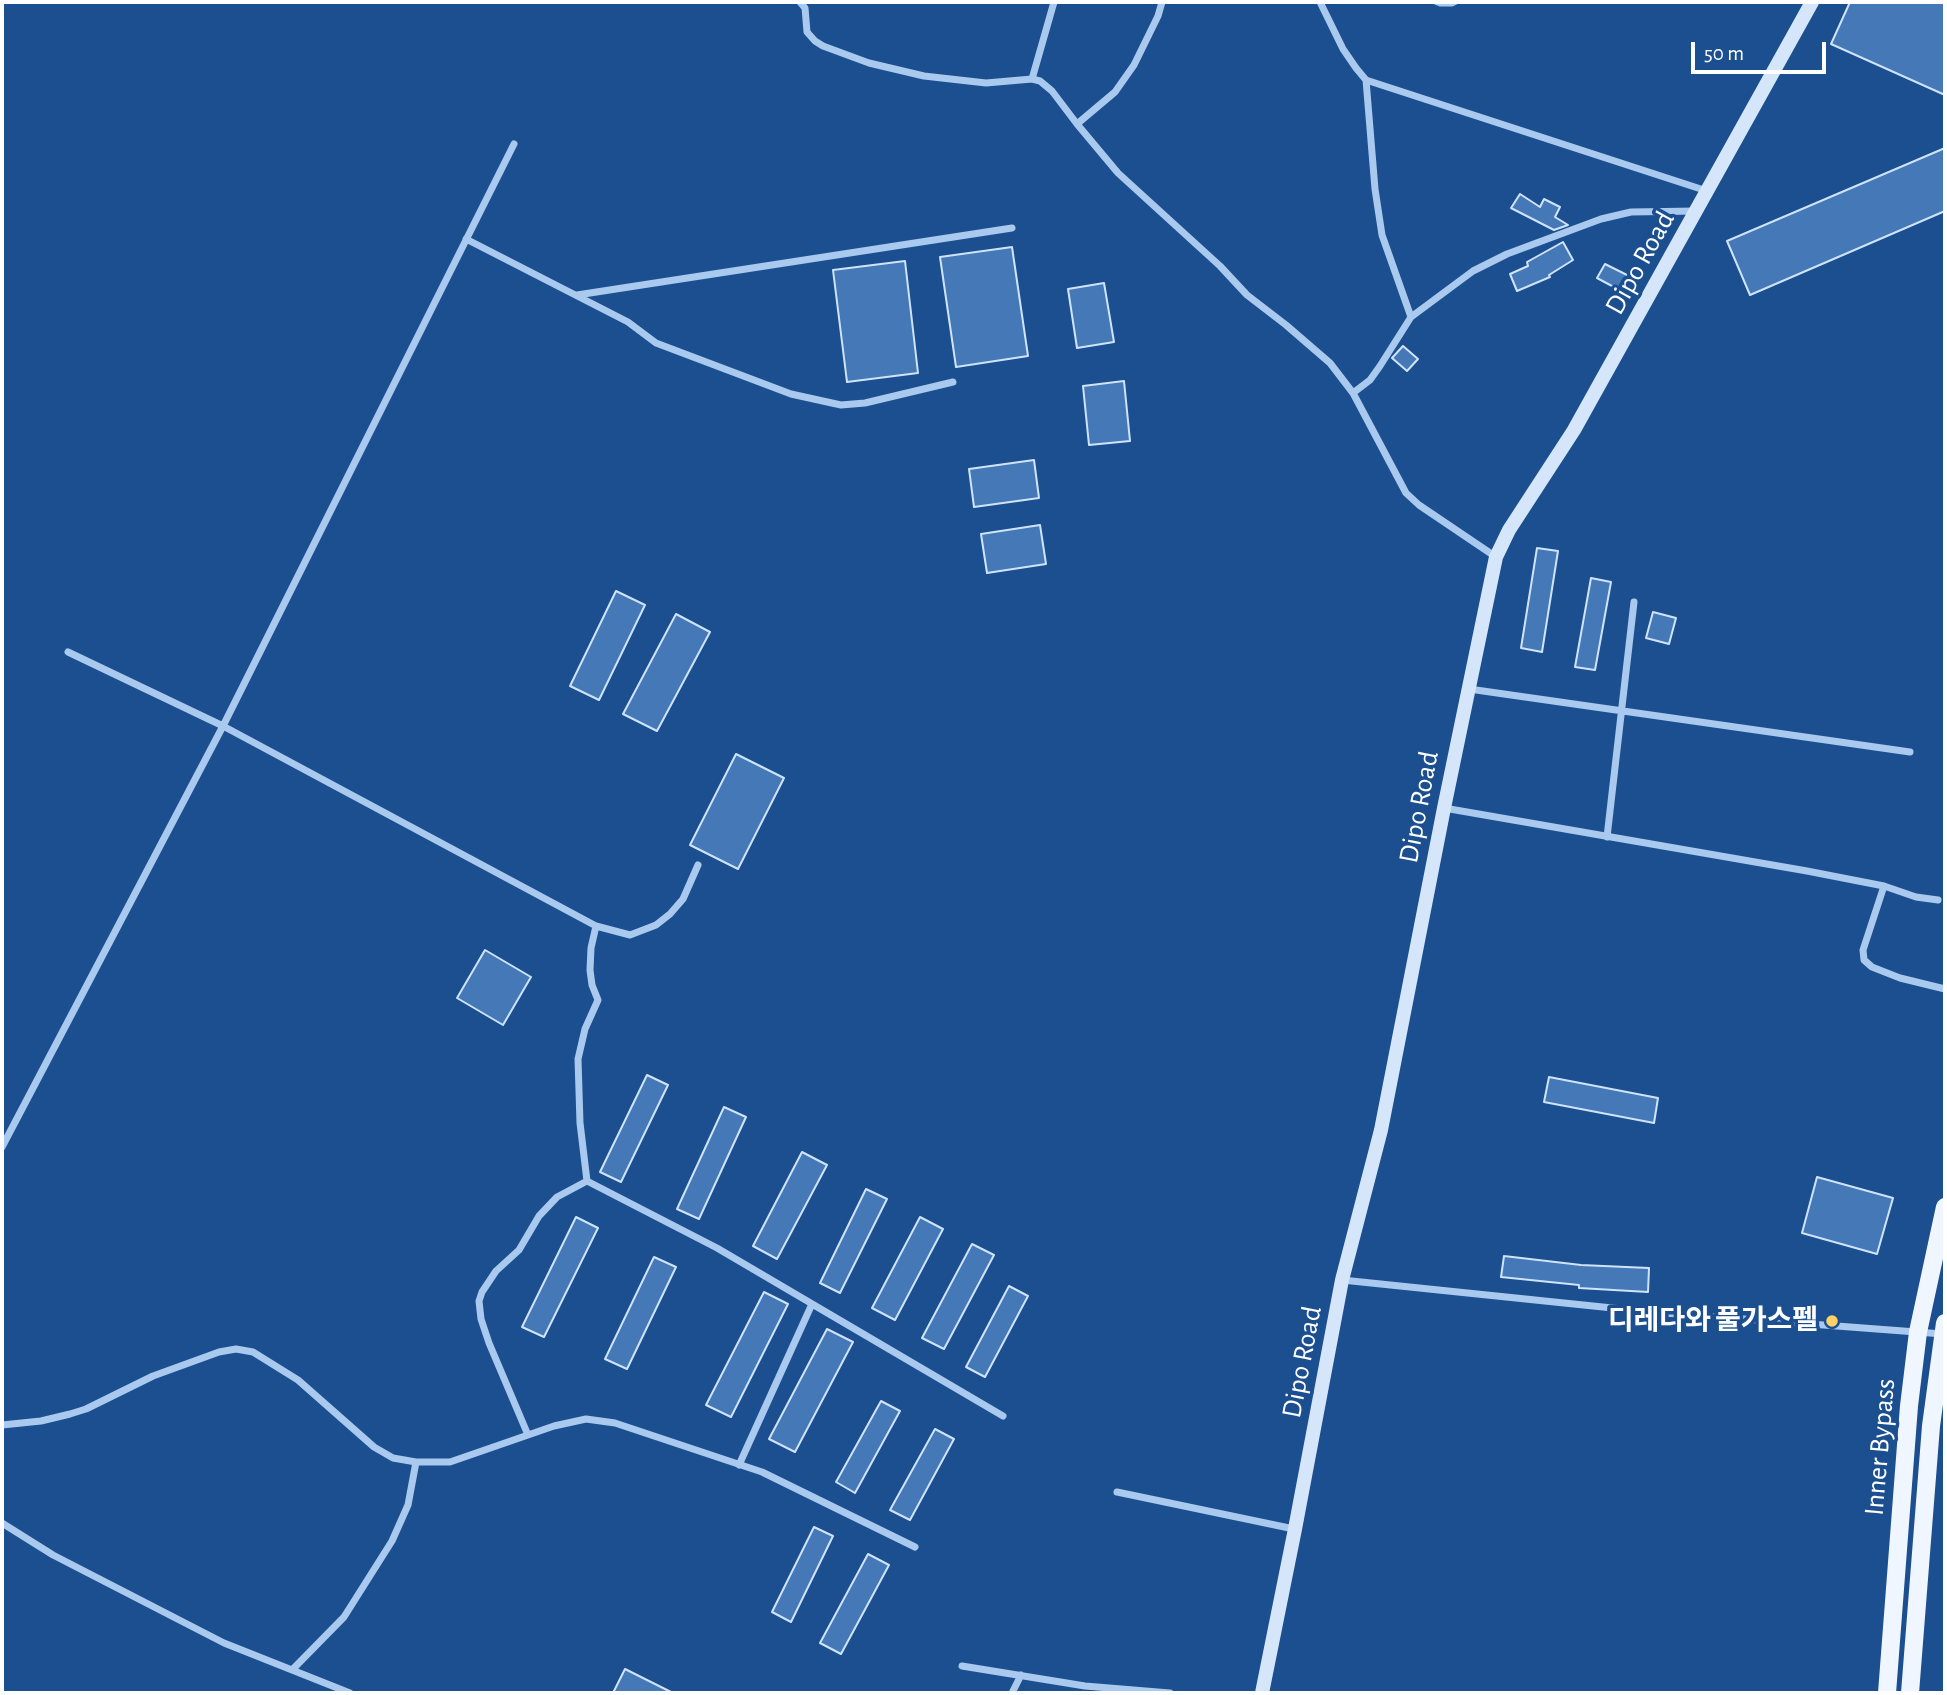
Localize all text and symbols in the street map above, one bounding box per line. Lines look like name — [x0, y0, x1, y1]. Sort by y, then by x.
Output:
scale bar — [1695, 28, 1830, 72]
text: 50 m — [1704, 43, 1744, 64]
street label: Dipo Road — [1598, 205, 1682, 321]
street label: Dipo Road — [1392, 748, 1446, 866]
street label: Dipo Road — [1275, 1303, 1329, 1421]
place label: 디레다와 풀가스펠 — [1608, 1304, 1818, 1338]
marker: 디레다와 풀가스펠 — [1824, 1313, 1840, 1329]
street label: Inner Bypass — [1857, 1377, 1903, 1517]

